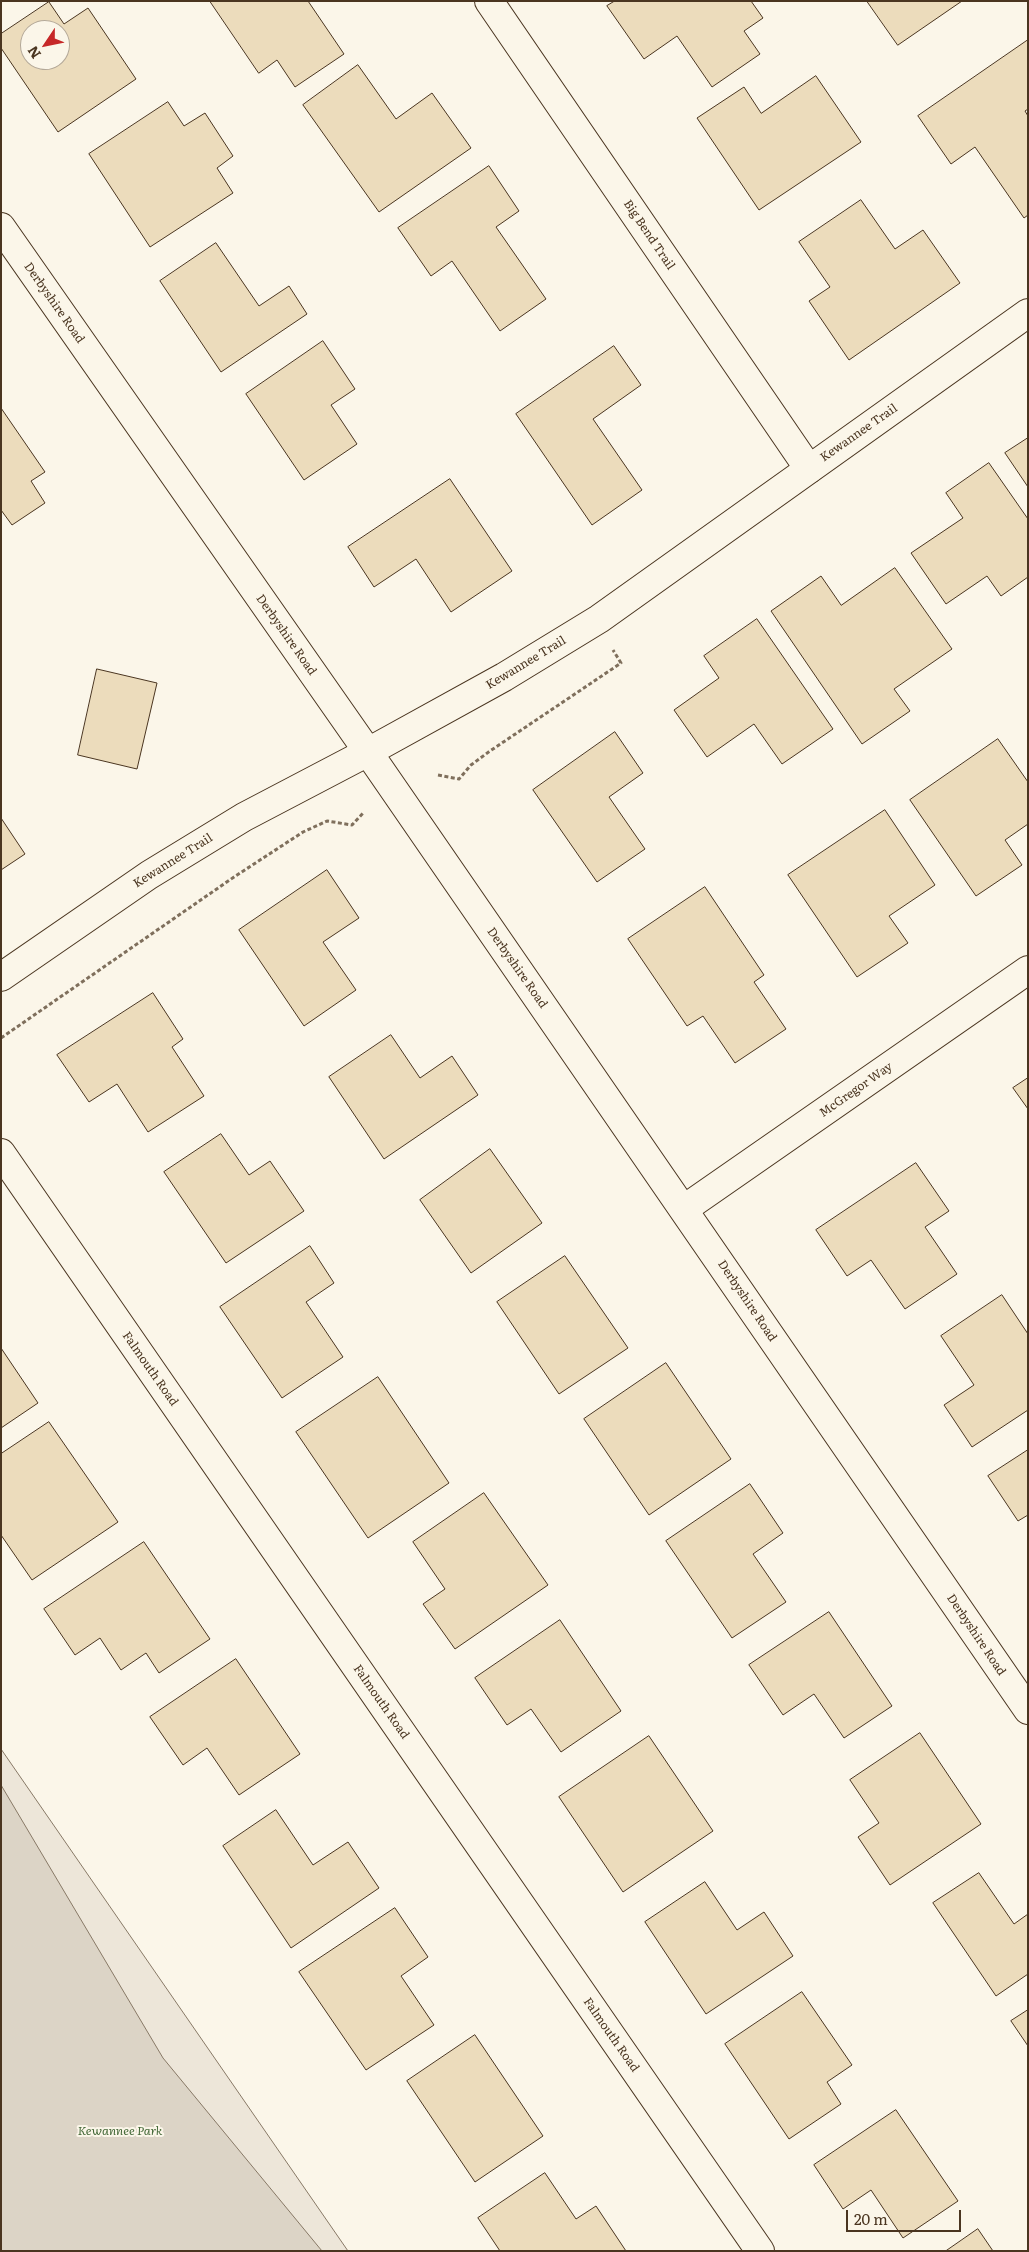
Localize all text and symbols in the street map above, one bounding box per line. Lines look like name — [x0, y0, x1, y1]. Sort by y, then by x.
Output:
north arrow — [20, 20, 70, 70]
text: N — [22, 42, 45, 63]
street label: Big Bend Trail — [620, 197, 678, 273]
street label: Derbyshire Road — [21, 260, 87, 346]
street label: Kewannee Trail — [818, 401, 900, 465]
street label: Derbyshire Road — [253, 592, 319, 678]
street label: Kewannee Trail — [483, 633, 569, 693]
street label: Kewannee Trail — [131, 831, 215, 891]
street label: Derbyshire Road — [484, 925, 550, 1011]
street label: McGregor Way — [817, 1060, 895, 1120]
street label: Derbyshire Road — [714, 1258, 780, 1344]
street label: Falmouth Road — [119, 1329, 181, 1409]
street label: Derbyshire Road — [943, 1592, 1009, 1678]
street label: Falmouth Road — [350, 1662, 412, 1742]
street label: Falmouth Road — [580, 1995, 642, 2075]
park label: Kewannee Park — [78, 2124, 162, 2138]
scale bar — [849, 2200, 964, 2232]
text: 20 m — [854, 2207, 888, 2230]

